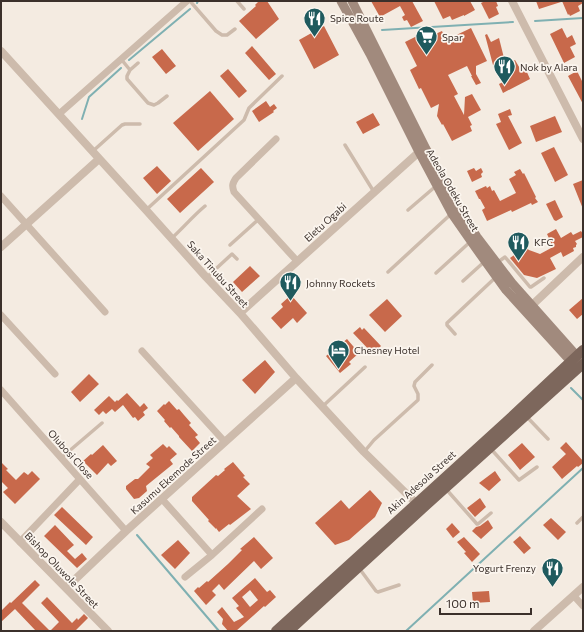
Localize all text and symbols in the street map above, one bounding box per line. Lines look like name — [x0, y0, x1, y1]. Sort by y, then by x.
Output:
restaurant icon: Spice Route — [301, 5, 327, 38]
place label: Spice Route — [330, 12, 384, 24]
supermarket icon: Spar — [413, 24, 439, 57]
place label: Spar — [442, 31, 463, 43]
restaurant icon: Nok by Alara — [491, 54, 517, 87]
place label: Nok by Alara — [520, 61, 578, 73]
street label: Adeola Odeku Street — [424, 146, 482, 234]
street label: Eletu Ogabi — [301, 200, 349, 244]
restaurant icon: KFC — [506, 229, 532, 262]
place label: KFC — [534, 236, 553, 248]
street label: Saka Tinubu Street — [185, 238, 251, 310]
restaurant icon: Johnny Rockets — [277, 270, 303, 303]
place label: Johnny Rockets — [306, 277, 376, 289]
hotel icon: Chesney Hotel — [326, 337, 352, 370]
place label: Chesney Hotel — [354, 344, 420, 356]
street label: Olubosi Close — [46, 427, 96, 481]
street label: Kasumu Ekemode Street — [128, 434, 218, 516]
street label: Akin Adesola Street — [384, 448, 458, 516]
street label: Bishop Oluwole Street — [23, 529, 101, 611]
restaurant icon: Yogurt Frenzy — [539, 555, 565, 588]
place label: Yogurt Frenzy — [473, 562, 536, 574]
scale bar — [440, 590, 531, 616]
text: 100 m — [446, 596, 480, 610]

